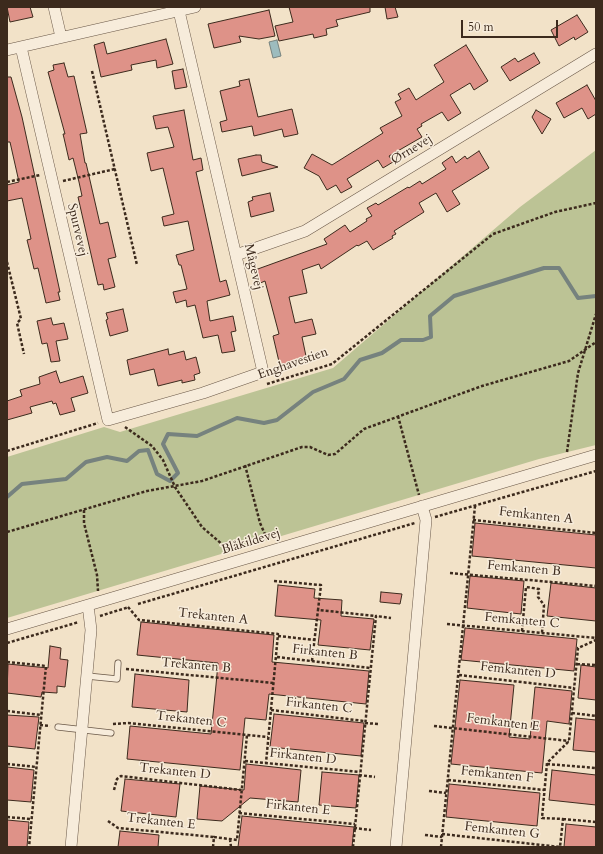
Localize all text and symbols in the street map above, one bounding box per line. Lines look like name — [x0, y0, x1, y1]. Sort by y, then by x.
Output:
scale bar — [463, 12, 560, 38]
text: 50 m — [468, 19, 494, 35]
street label: Ørnevej — [389, 131, 435, 169]
street label: Spurvevej — [63, 202, 91, 258]
street label: Mågevej — [240, 242, 266, 292]
street label: Enghavestien — [256, 345, 330, 383]
street label: Femkanten A — [498, 504, 574, 528]
street label: Blåkildevej — [220, 526, 282, 558]
street label: Femkanten B — [486, 558, 562, 580]
street label: Trekanten A — [177, 606, 249, 628]
street label: Femkanten C — [484, 610, 560, 632]
street label: Firkanten B — [292, 642, 358, 664]
street label: Trekanten B — [161, 655, 231, 677]
street label: Femkanten D — [480, 659, 556, 683]
street label: Firkanten C — [285, 695, 353, 717]
street label: Trekanten C — [155, 709, 227, 731]
street label: Femkanten E — [466, 711, 540, 735]
street label: Firkanten D — [269, 746, 337, 768]
street label: Trekanten D — [139, 761, 211, 783]
street label: Femkanten F — [460, 763, 534, 787]
street label: Firkanten E — [265, 797, 331, 819]
street label: Trekanten E — [126, 811, 196, 833]
street label: Femkanten G — [464, 819, 540, 843]

